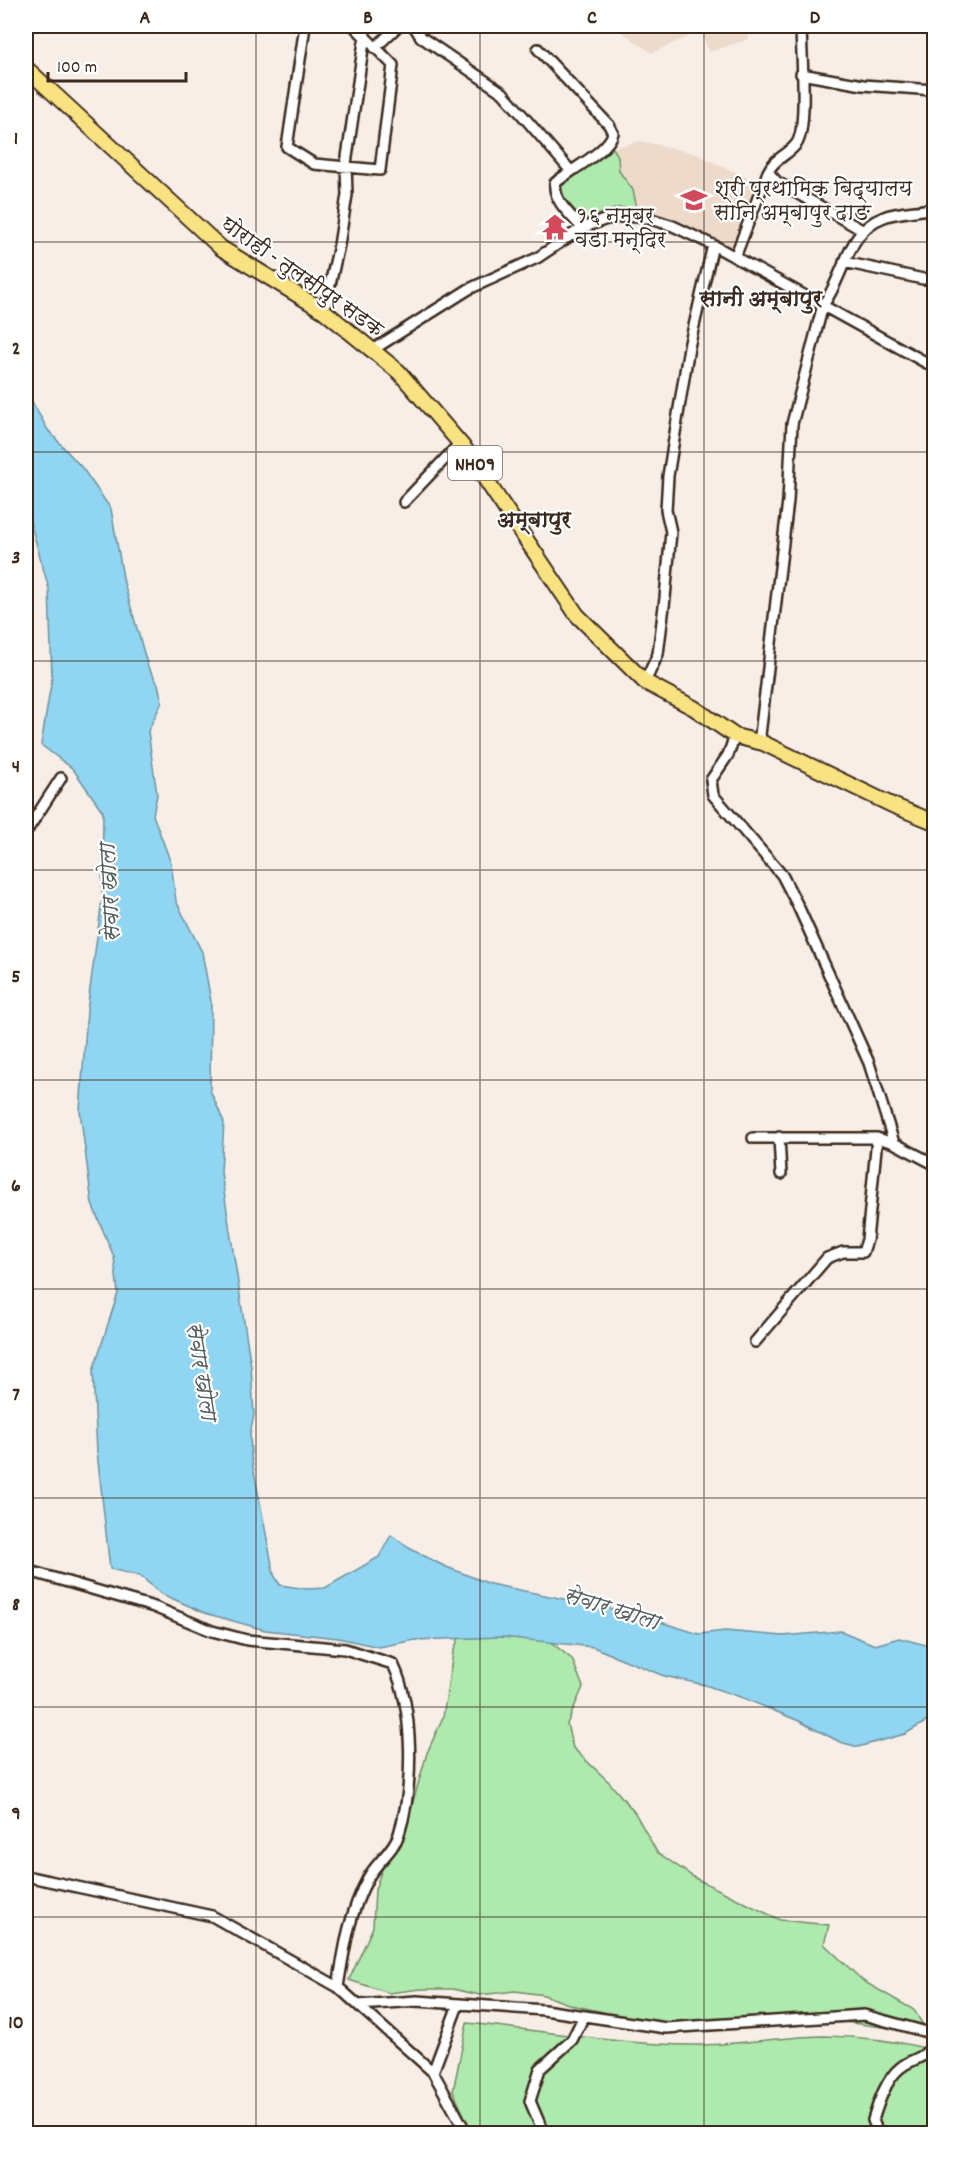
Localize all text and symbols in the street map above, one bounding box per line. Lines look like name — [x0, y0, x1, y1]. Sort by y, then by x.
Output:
text: A — [140, 5, 151, 33]
text: B — [363, 5, 373, 33]
text: C — [587, 5, 597, 33]
text: D — [810, 5, 821, 33]
scale bar — [48, 45, 186, 83]
text: 100 m — [57, 56, 97, 81]
text: 1 — [14, 126, 18, 154]
place label: श्री प्रथामिक बिद्यालय सानि अम्बापुर दाङ — [713, 176, 913, 230]
school or university icon: श्री प्रथामिक बिद्यालय सानि अम्बापुर दाङ — [679, 185, 709, 215]
place label: १६ नम्बर वडा मन्दिर — [574, 203, 667, 257]
street label: घोराही - तुलसीपुर सडक — [213, 210, 389, 346]
temple icon: १६ नम्बर वडा मन्दिर — [540, 212, 570, 242]
district label: सानी अम्बापुर — [699, 285, 823, 316]
text: 2 — [12, 336, 20, 364]
road number: NH09 — [448, 446, 502, 480]
district label: अम्बापुर — [497, 506, 572, 537]
text: 3 — [12, 545, 20, 573]
text: 4 — [12, 754, 20, 782]
water label: सेवार खोला — [93, 839, 130, 943]
text: 5 — [11, 964, 21, 992]
text: 6 — [11, 1173, 21, 1201]
water label: सेवार खोला — [177, 1320, 223, 1426]
text: 7 — [12, 1382, 20, 1410]
water label: सेवार खोला — [559, 1581, 666, 1641]
text: 8 — [12, 1592, 20, 1620]
text: 9 — [11, 1801, 21, 1829]
text: 10 — [8, 2010, 24, 2038]

